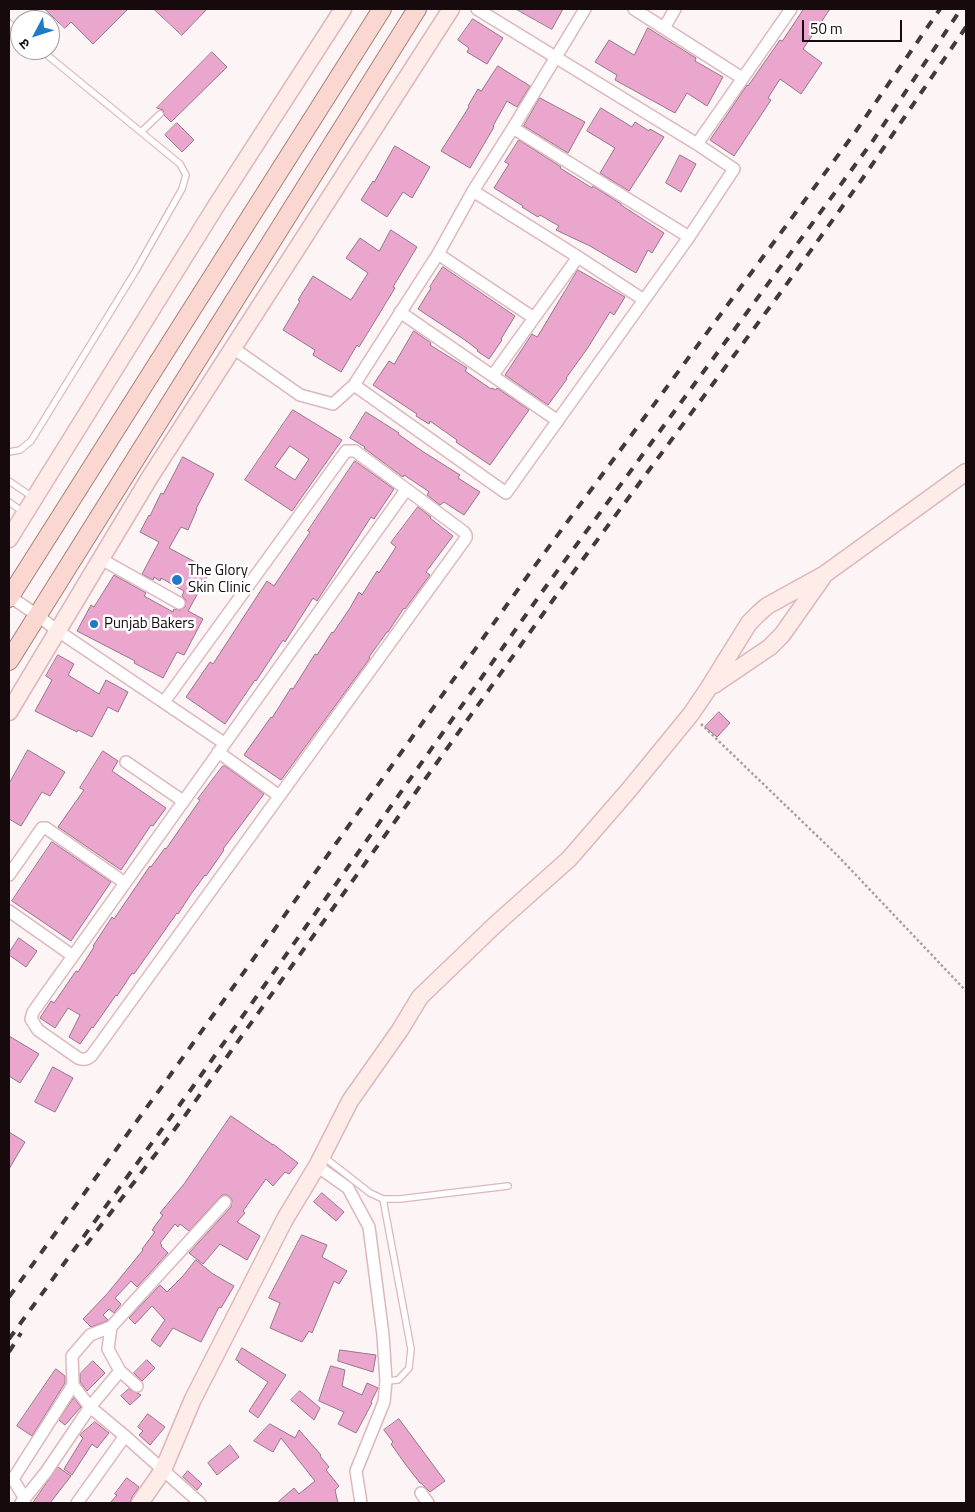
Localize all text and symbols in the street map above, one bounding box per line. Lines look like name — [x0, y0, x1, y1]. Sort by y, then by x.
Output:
north arrow — [10, 10, 60, 60]
scale bar — [805, 10, 905, 42]
text: 50 m — [810, 17, 843, 40]
text: उ — [13, 34, 35, 54]
place label: The Glory Skin Clinic — [188, 562, 251, 597]
marker: The Glory Skin Clinic — [170, 573, 184, 587]
place label: Punjab Bakers — [104, 615, 194, 633]
marker: Punjab Bakers — [88, 618, 100, 630]

